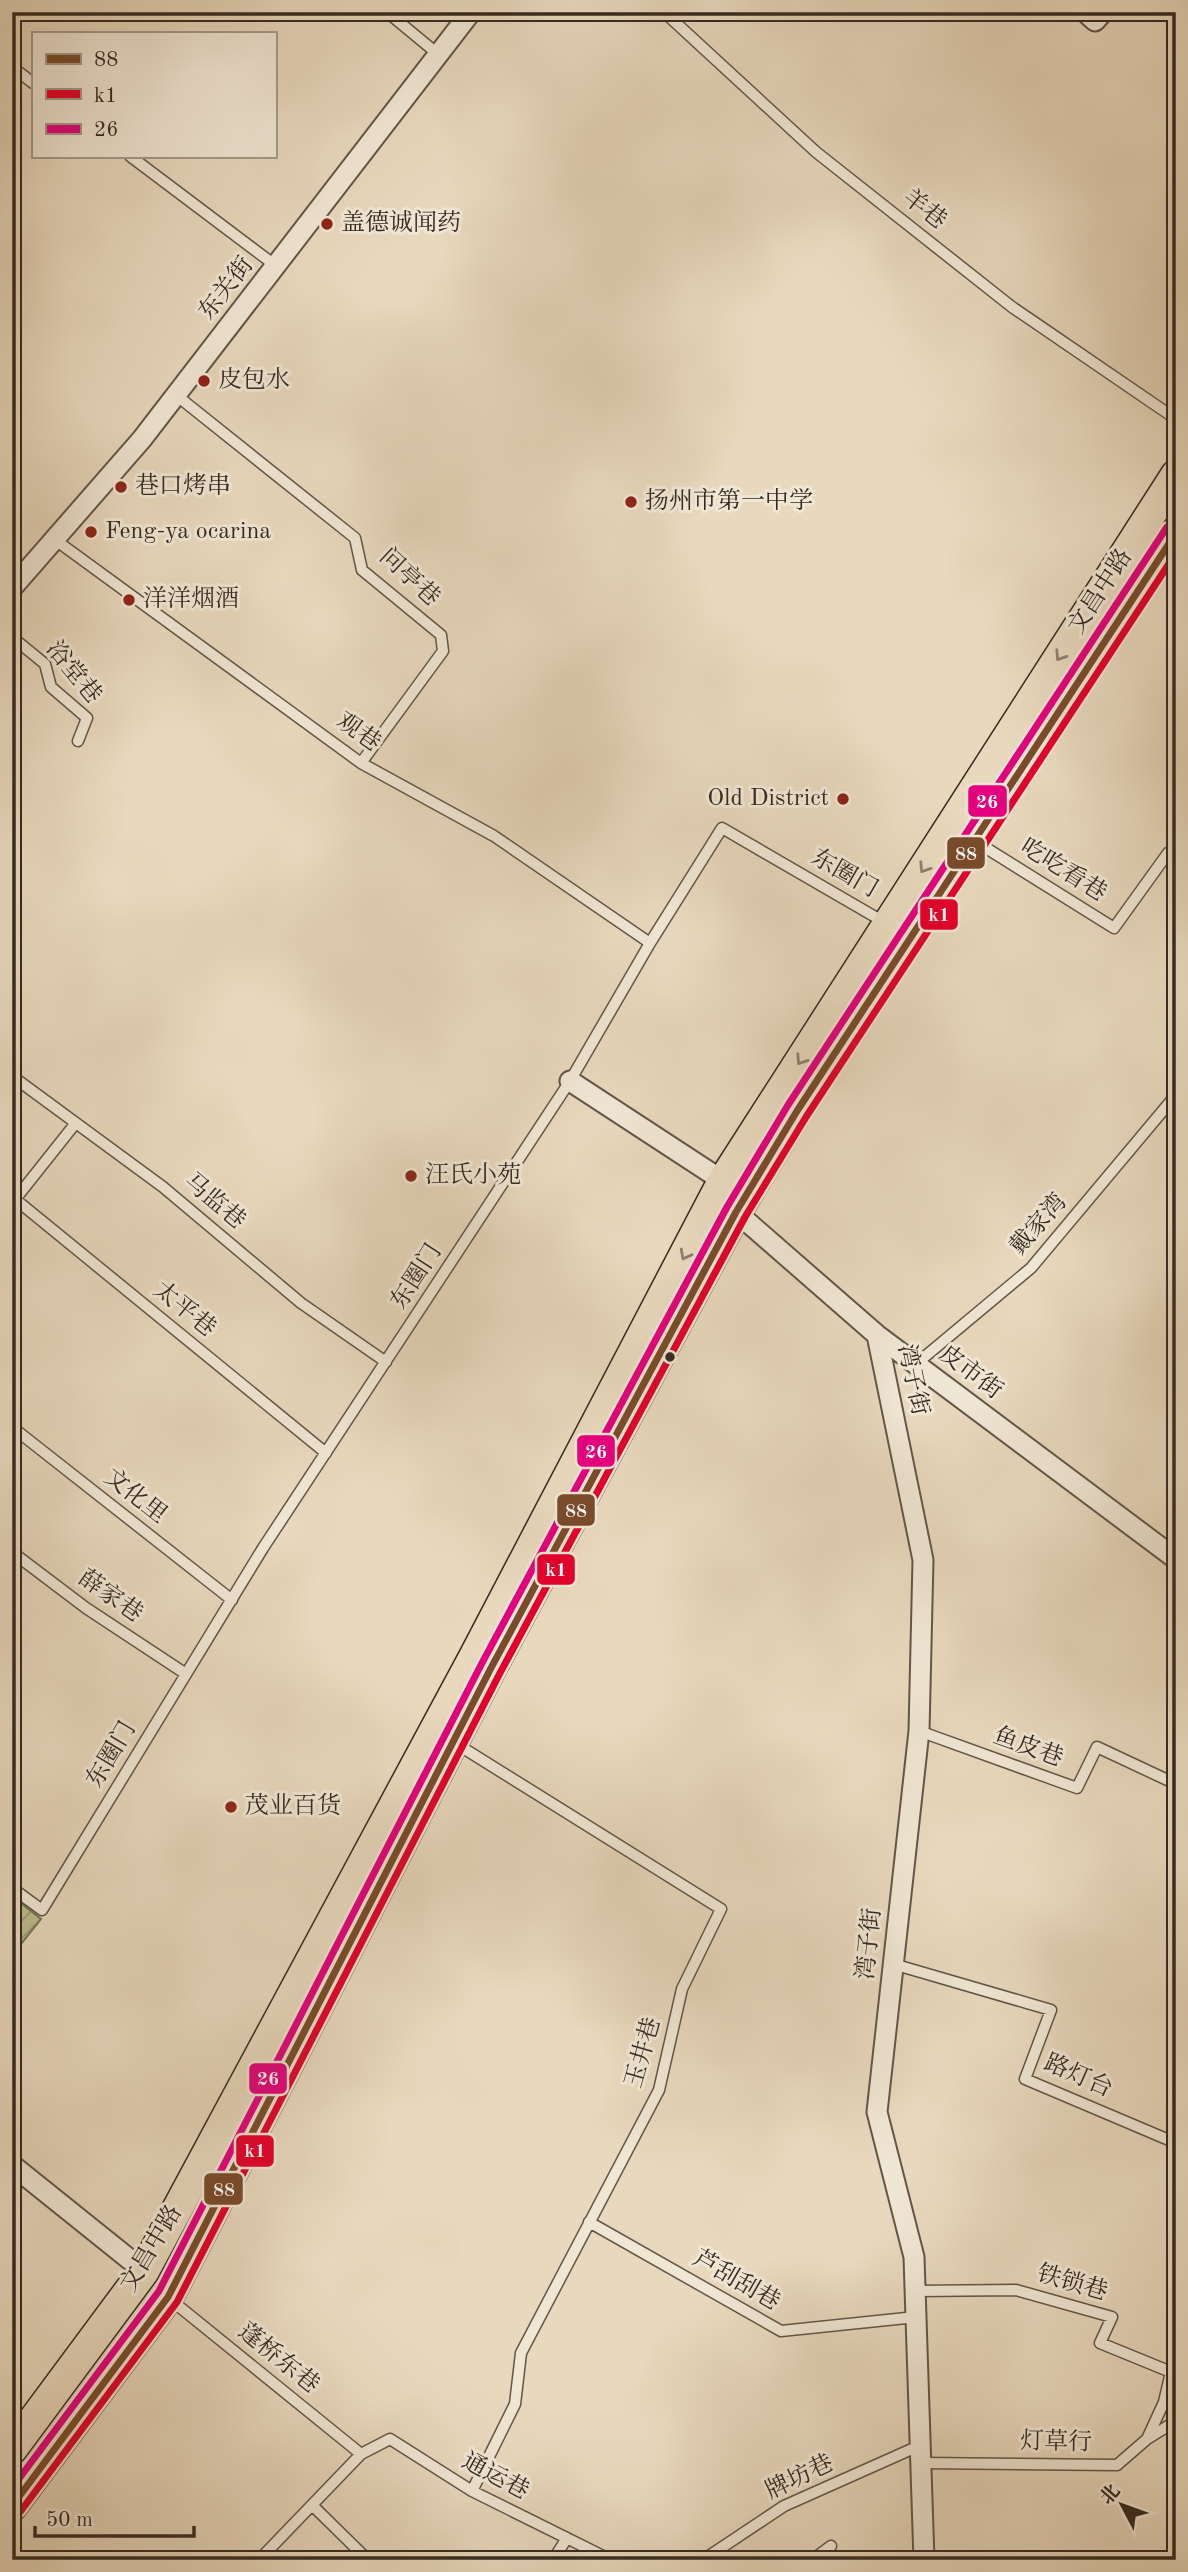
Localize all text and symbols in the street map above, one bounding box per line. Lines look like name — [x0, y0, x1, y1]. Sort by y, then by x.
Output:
legend — [32, 32, 276, 158]
text: 88 — [94, 50, 118, 71]
text: k1 — [94, 86, 117, 107]
text: 26 — [94, 120, 118, 141]
street label: 羊巷 — [898, 183, 952, 234]
place label: 盖德诚闻药 — [341, 209, 461, 236]
marker: 盖德诚闻药 — [319, 216, 335, 232]
street label: 东关街 — [193, 251, 259, 325]
place label: 皮包水 — [218, 366, 290, 393]
marker: 皮包水 — [196, 373, 212, 389]
place label: 巷口烤串 — [135, 472, 231, 499]
marker: 巷口烤串 — [113, 479, 129, 495]
place label: 扬州市第一中学 — [645, 487, 813, 514]
marker: 扬州市第一中学 — [623, 494, 639, 510]
place label: Feng-ya ocarina — [105, 520, 271, 544]
marker: Feng-ya ocarina — [83, 524, 99, 540]
street label: 问亭巷 — [374, 542, 446, 611]
street label: 文昌中路 — [1062, 544, 1137, 639]
place label: 洋洋烟酒 — [143, 585, 239, 612]
marker: 洋洋烟酒 — [121, 592, 137, 608]
street label: 浴堂巷 — [41, 636, 107, 709]
one-way arrow — [1055, 648, 1068, 661]
street label: 观巷 — [331, 707, 386, 757]
line badge: 26 — [967, 784, 1008, 818]
place label: Old District — [707, 787, 829, 811]
marker: Old District — [835, 791, 851, 807]
text: 26 — [976, 794, 998, 813]
street label: 吃吃看巷 — [1016, 833, 1112, 907]
line badge: 88 — [946, 836, 986, 870]
street label: 东圈门 — [807, 843, 883, 902]
text: 88 — [955, 846, 977, 865]
one-way arrow — [919, 860, 932, 873]
line badge: k1 — [919, 898, 959, 931]
text: k1 — [928, 907, 950, 926]
one-way arrow — [796, 1052, 809, 1065]
place label: 汪氏小苑 — [425, 1162, 521, 1188]
street label: 马监巷 — [179, 1167, 251, 1234]
marker: 汪氏小苑 — [403, 1168, 419, 1184]
street label: 戴家湾 — [1004, 1188, 1072, 1260]
street label: 东圈门 — [385, 1239, 447, 1314]
one-way arrow — [679, 1248, 693, 1260]
street label: 太平巷 — [148, 1276, 221, 1342]
street label: 皮市街 — [934, 1339, 1008, 1404]
street label: 湾子街 — [893, 1342, 934, 1418]
unlabelled marker — [663, 1350, 677, 1364]
line badge: 26 — [576, 1434, 616, 1468]
text: 26 — [585, 1444, 607, 1463]
street label: 文化里 — [99, 1463, 173, 1529]
line badge: 88 — [556, 1493, 596, 1527]
text: 88 — [565, 1503, 587, 1522]
line badge: k1 — [536, 1553, 576, 1586]
text: k1 — [545, 1562, 567, 1581]
street label: 薛家巷 — [74, 1564, 148, 1627]
street label: 东圈门 — [81, 1716, 141, 1792]
street label: 鱼皮巷 — [990, 1722, 1067, 1772]
place label: 茂业百货 — [245, 1792, 341, 1819]
marker: 茂业百货 — [223, 1799, 239, 1815]
street label: 湾子街 — [851, 1907, 886, 1981]
street label: 玉井巷 — [620, 2014, 665, 2091]
street label: 路灯台 — [1040, 2049, 1117, 2103]
line badge: 26 — [248, 2062, 288, 2095]
text: 26 — [257, 2071, 279, 2090]
line badge: k1 — [235, 2134, 275, 2168]
text: k1 — [244, 2143, 266, 2162]
line badge: 88 — [203, 2172, 244, 2206]
text: 88 — [213, 2182, 235, 2201]
street label: 文昌中路 — [114, 2200, 187, 2296]
street label: 芦刮刮巷 — [688, 2244, 785, 2315]
street label: 铁锁巷 — [1034, 2260, 1111, 2305]
street label: 蓬桥东巷 — [233, 2317, 325, 2399]
street label: 灯草行 — [1020, 2427, 1092, 2456]
street label: 通运巷 — [458, 2447, 534, 2504]
street label: 牌坊巷 — [761, 2449, 838, 2505]
north arrow — [1086, 2470, 1156, 2540]
text: 北 — [1096, 2481, 1124, 2509]
scale bar — [35, 2495, 194, 2539]
text: 50 m — [46, 2510, 93, 2531]

